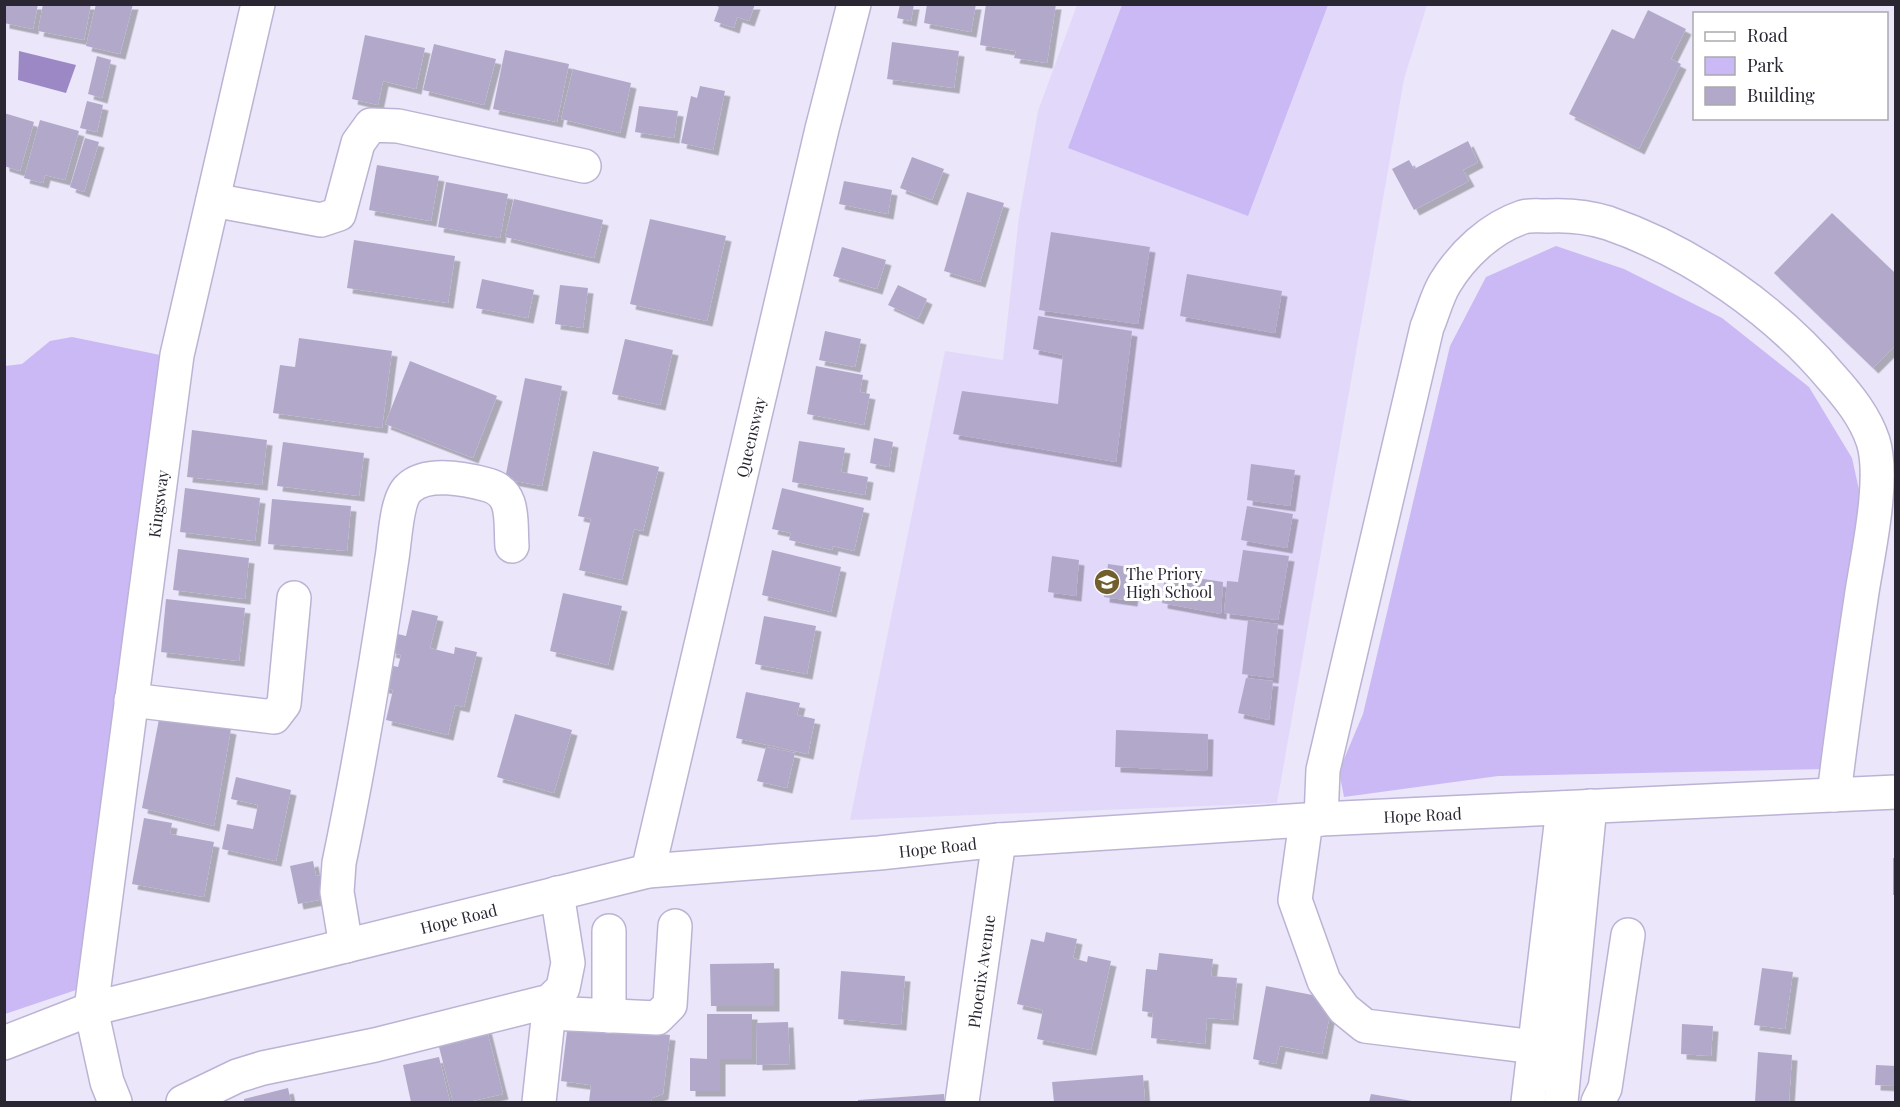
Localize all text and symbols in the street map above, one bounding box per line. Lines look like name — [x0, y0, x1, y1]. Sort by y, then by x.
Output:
legend — [1693, 12, 1888, 120]
text: Road — [1747, 23, 1788, 47]
text: Park — [1747, 53, 1784, 77]
text: Building — [1747, 83, 1815, 107]
street label: Queensway — [730, 394, 769, 479]
street label: Kingsway — [143, 468, 172, 539]
place label: The Priory High School — [1126, 563, 1213, 602]
school or university icon: The Priory High School — [1092, 567, 1122, 597]
street label: Hope Road — [1383, 802, 1462, 827]
street label: Hope Road — [898, 832, 978, 861]
street label: Hope Road — [418, 898, 499, 938]
street label: Phoenix Avenue — [962, 913, 999, 1029]

